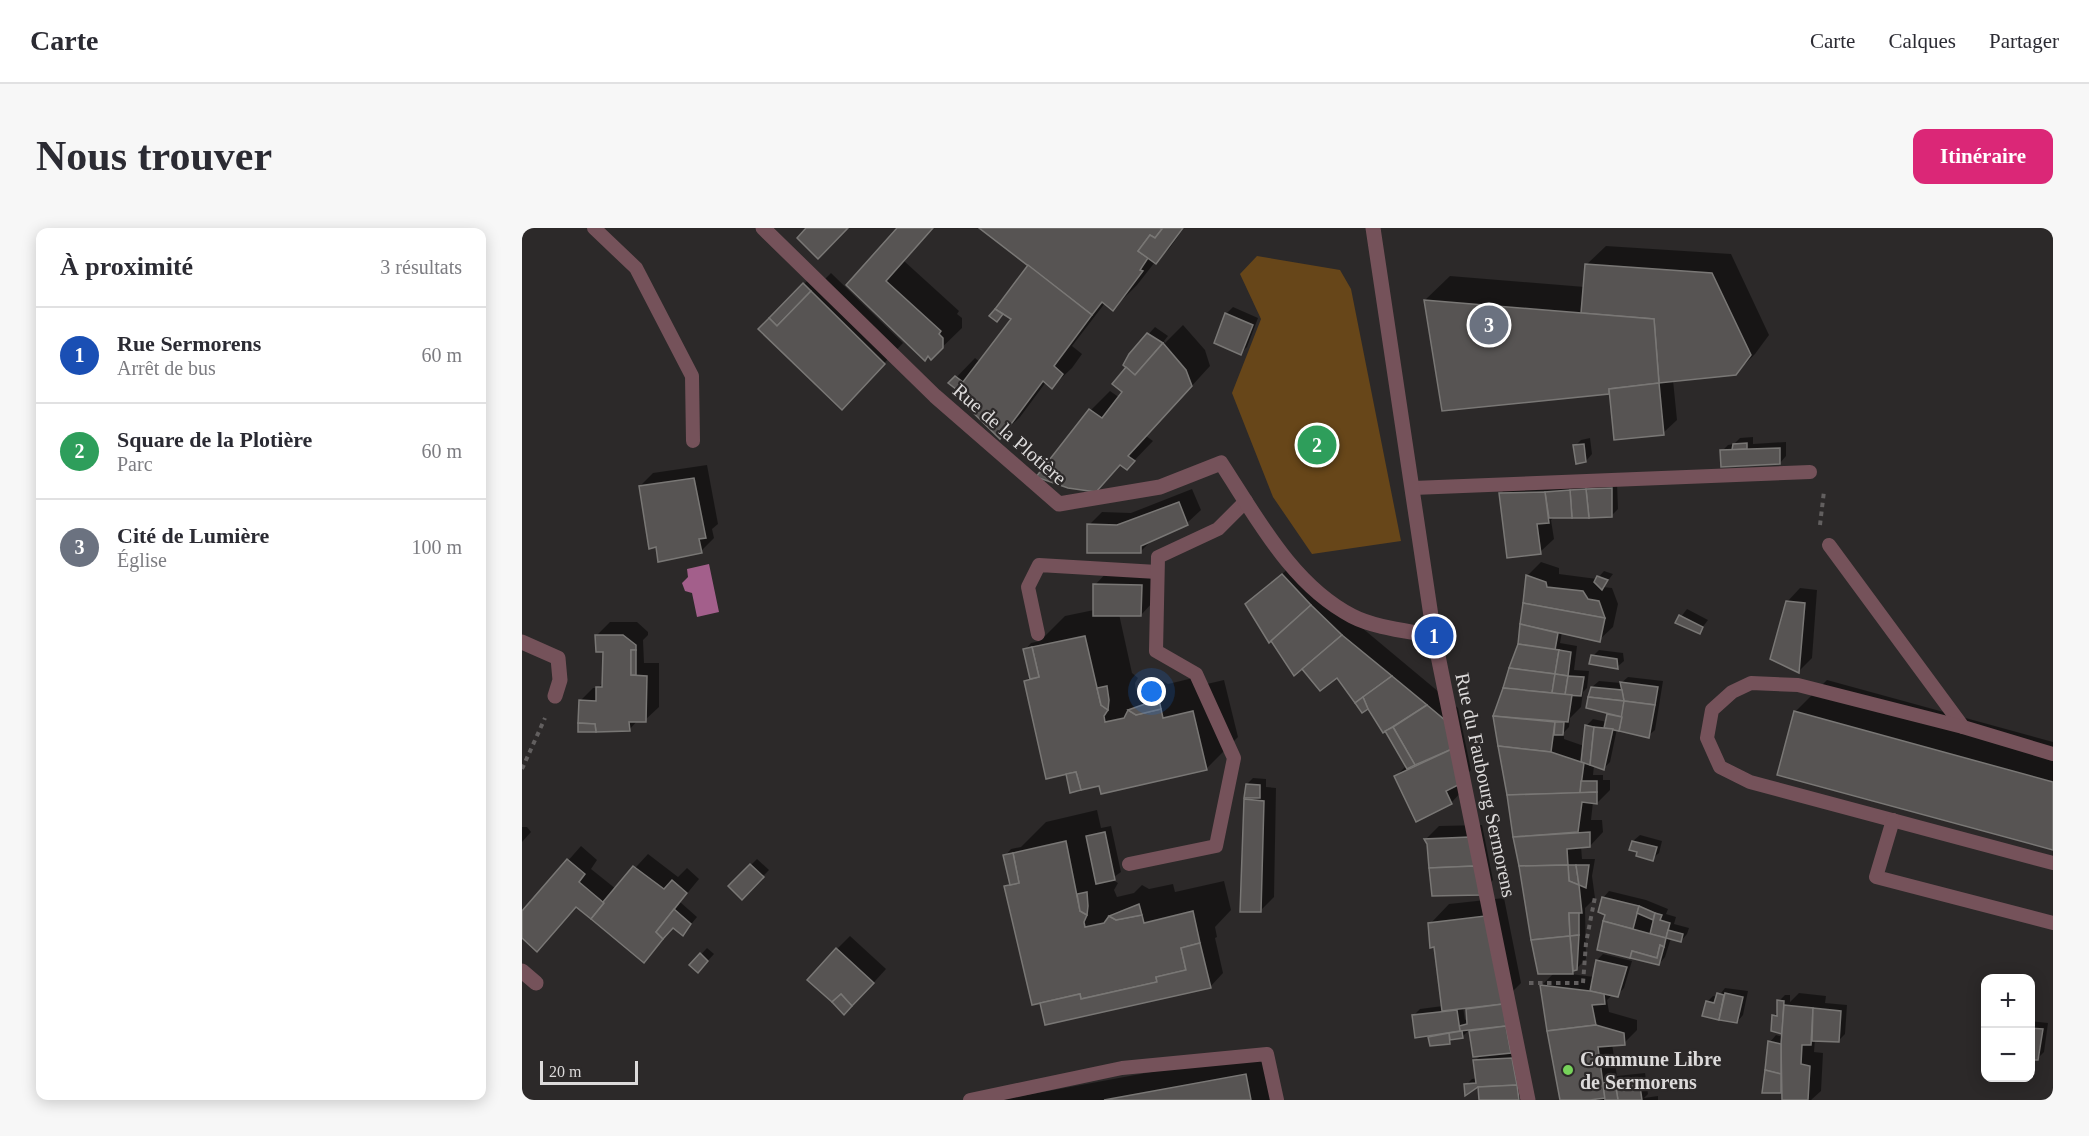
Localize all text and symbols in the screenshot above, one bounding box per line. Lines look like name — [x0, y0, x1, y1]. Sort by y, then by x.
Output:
text: Carte — [30, 25, 98, 56]
text: Carte — [1810, 29, 1855, 53]
text: Calques — [1888, 29, 1956, 53]
text: Partager — [1989, 29, 2059, 53]
button: Itinéraire — [1913, 129, 2053, 184]
text: Nous trouver — [36, 133, 272, 179]
text: À proximité — [60, 252, 193, 281]
text: 3 résultats — [380, 256, 462, 278]
pin: 3 — [1470, 302, 1508, 348]
text: Rue Sermorens — [117, 331, 261, 356]
text: 1 — [75, 344, 85, 366]
text: 60 m — [421, 344, 462, 366]
text: Arrêt de bus — [117, 357, 216, 379]
street label: Rue de la Plotière — [949, 379, 1071, 489]
pin: 2 — [1298, 422, 1336, 468]
text: Square de la Plotière — [117, 427, 312, 452]
text: 2 — [75, 440, 85, 462]
text: 60 m — [421, 440, 462, 462]
text: Parc — [117, 453, 153, 475]
text: Cité de Lumière — [117, 523, 269, 548]
text: 3 — [75, 536, 85, 558]
text: 100 m — [411, 536, 462, 558]
text: Église — [117, 549, 167, 571]
pin: 1 — [1414, 614, 1454, 658]
street label: Rue du Faubourg Sermorens — [1450, 671, 1521, 900]
your location — [1137, 677, 1166, 706]
map controls — [1981, 974, 2035, 1082]
button: + — [1981, 974, 2035, 1028]
button: − — [1981, 1028, 2035, 1082]
place label: Commune Libre de Sermorens — [1580, 1048, 1721, 1093]
scale bar — [540, 1058, 638, 1086]
text: 20 m — [549, 1063, 581, 1080]
marker: Commune Libre de Sermorens — [1561, 1063, 1575, 1077]

